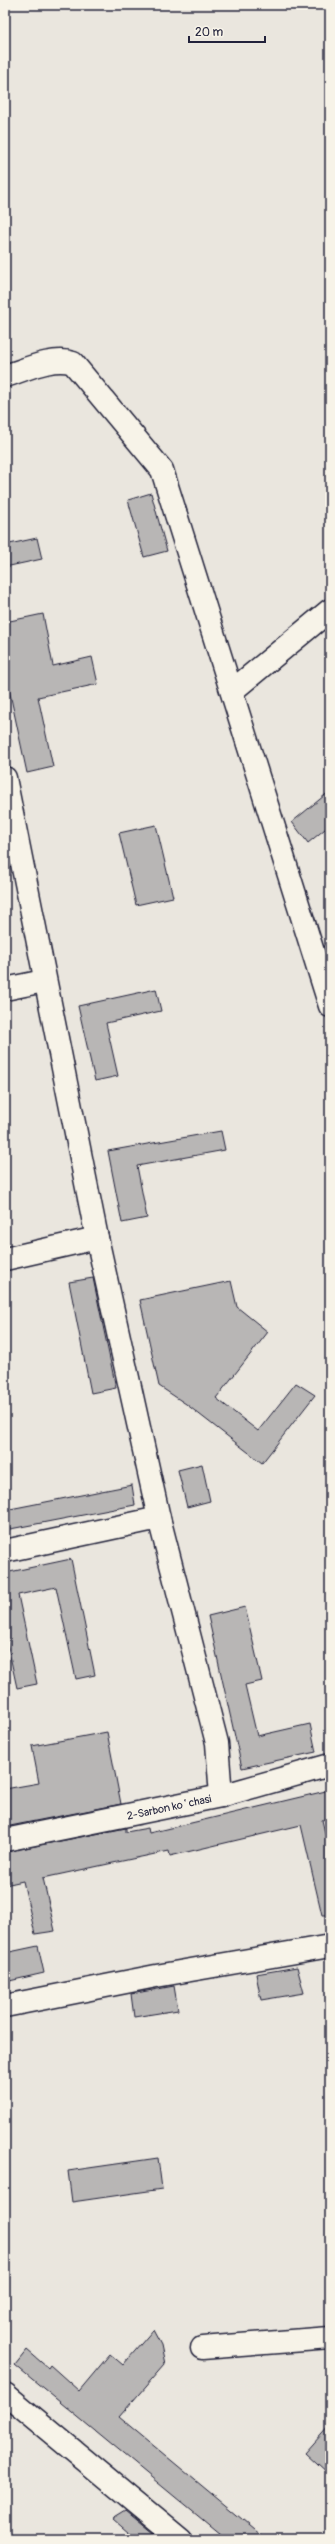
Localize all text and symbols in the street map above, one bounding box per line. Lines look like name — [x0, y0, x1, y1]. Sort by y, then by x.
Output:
scale bar — [189, 18, 265, 44]
text: 20 m — [195, 25, 224, 40]
street label: 2-Sarbon koʻchasi — [126, 1792, 213, 1823]

